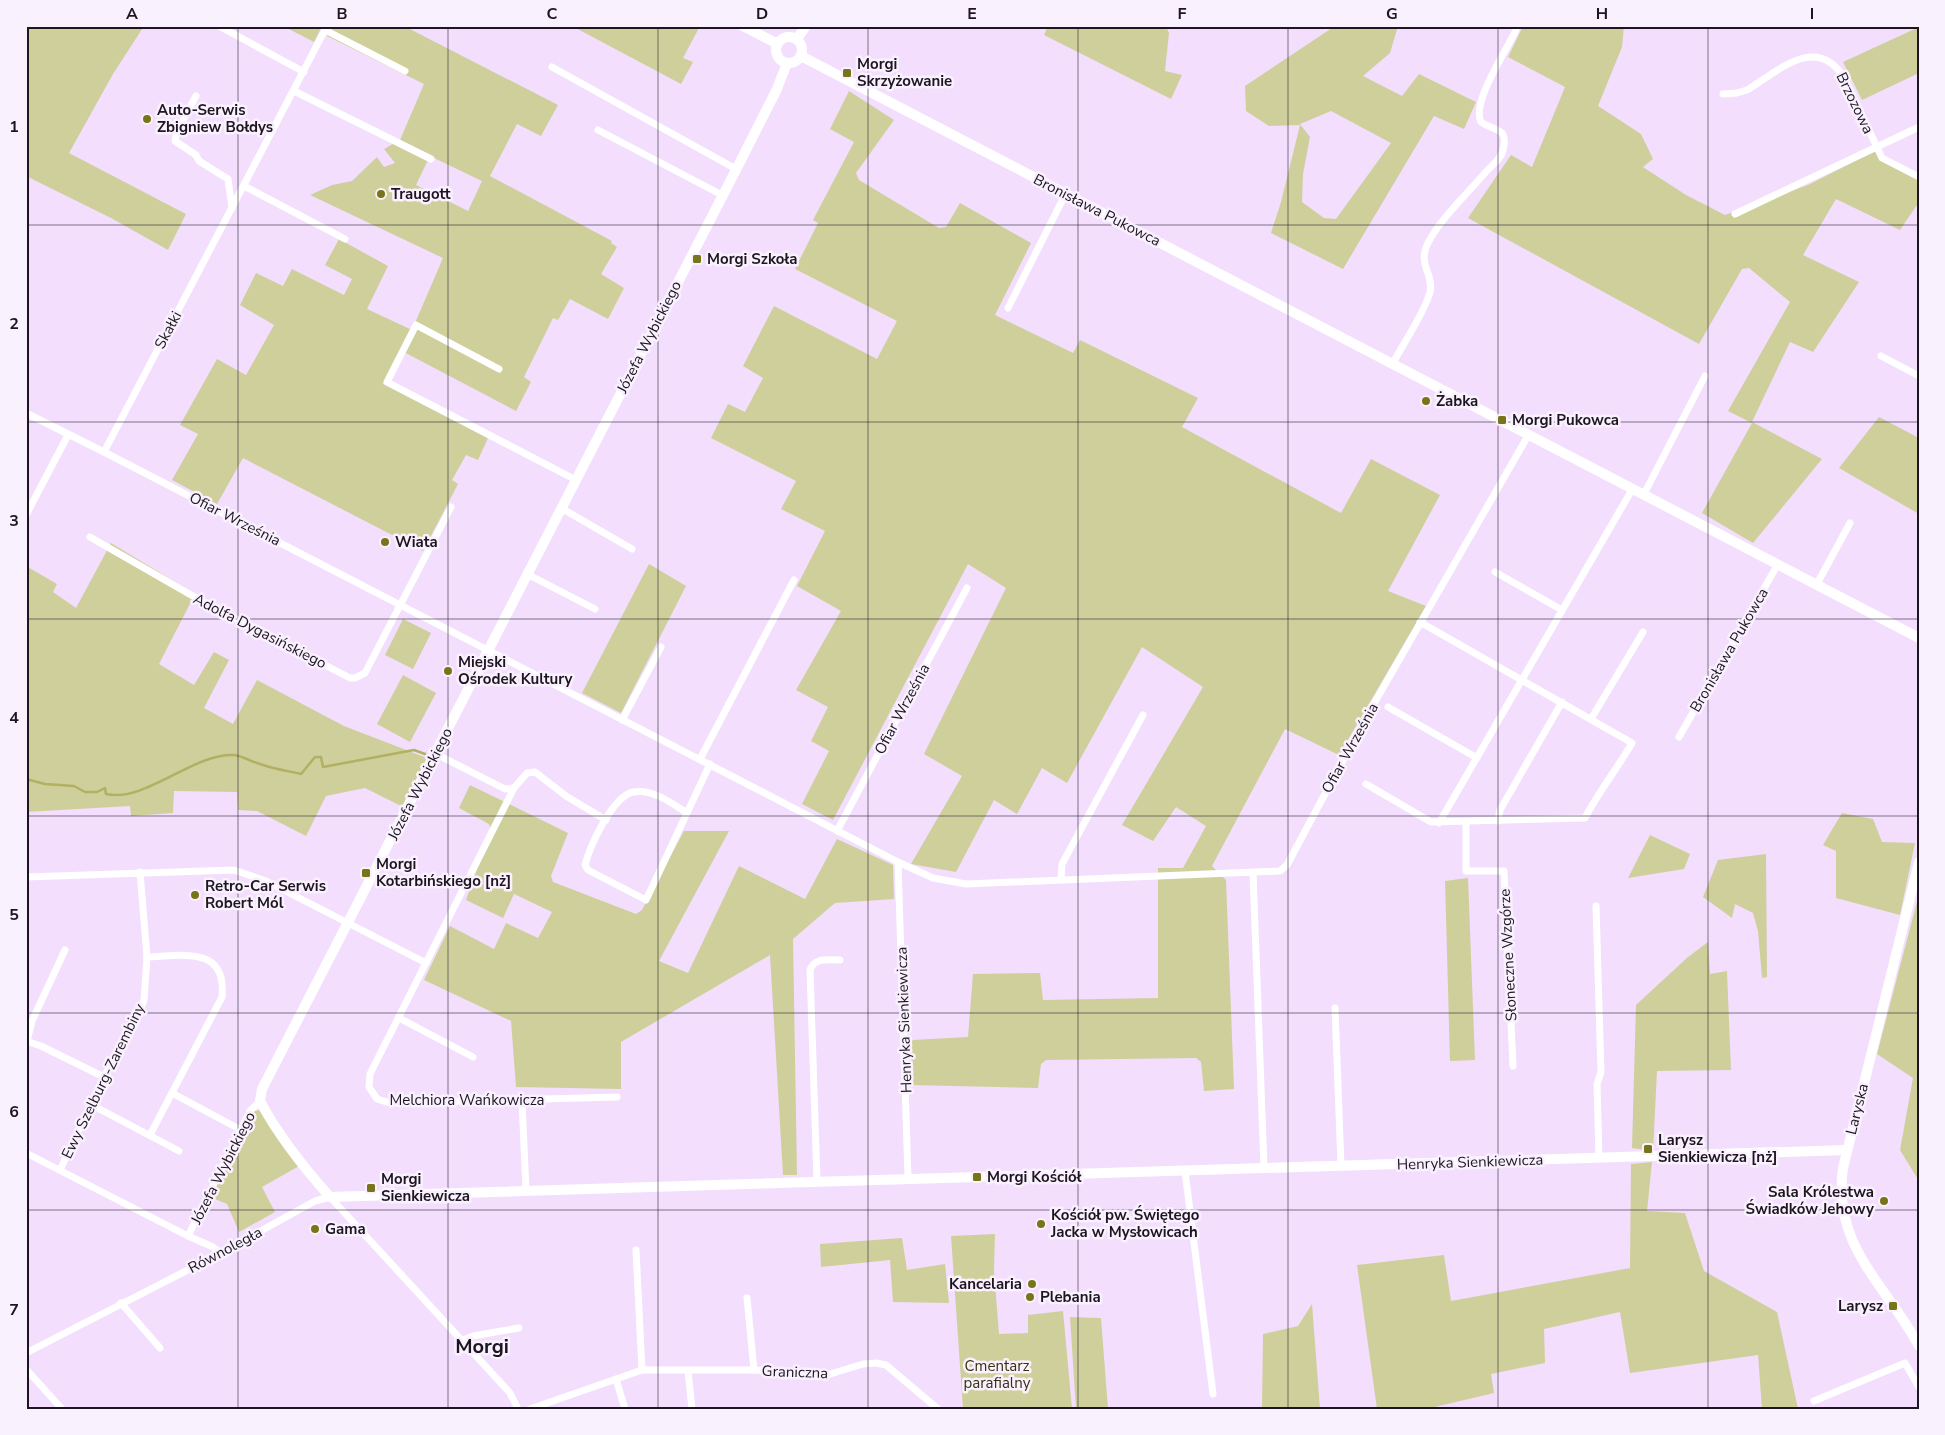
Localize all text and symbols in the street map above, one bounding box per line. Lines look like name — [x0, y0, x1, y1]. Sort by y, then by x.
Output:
text: A — [126, 3, 138, 25]
text: B — [336, 3, 348, 25]
text: C — [547, 3, 558, 25]
text: D — [756, 3, 768, 25]
text: E — [967, 3, 977, 25]
text: F — [1178, 3, 1187, 25]
text: G — [1386, 3, 1398, 25]
text: H — [1596, 3, 1608, 25]
text: I — [1810, 3, 1814, 25]
place label: Morgi Skrzyżowanie — [857, 54, 952, 91]
marker: Morgi Skrzyżowanie — [841, 67, 853, 79]
street label: Brzozowa — [1832, 69, 1878, 137]
place label: Auto-Serwis Zbigniew Bołdys — [157, 100, 273, 137]
marker: Auto-Serwis Zbigniew Bołdys — [141, 113, 153, 125]
text: 1 — [9, 116, 19, 138]
street label: Bronisława Pukowca — [1030, 169, 1164, 251]
place label: Traugott — [391, 184, 451, 204]
marker: Traugott — [375, 188, 387, 200]
place label: Morgi Szkoła — [707, 249, 797, 269]
marker: Morgi Szkoła — [691, 253, 703, 265]
street label: Józefa Wybickiego — [612, 277, 686, 398]
street label: Skałki — [150, 308, 186, 352]
text: 2 — [9, 313, 19, 335]
place label: Żabka — [1436, 391, 1478, 411]
marker: Żabka — [1420, 395, 1432, 407]
place label: Morgi Pukowca — [1512, 410, 1619, 430]
marker: Morgi Pukowca — [1496, 414, 1508, 426]
street label: Ofiar Września — [186, 487, 284, 551]
text: 3 — [9, 510, 19, 532]
place label: Wiata — [395, 532, 438, 552]
marker: Wiata — [379, 536, 391, 548]
street label: Bronisława Pukowca — [1685, 584, 1773, 716]
street label: Adolfa Dygasińskiego — [190, 589, 330, 673]
place label: Miejski Ośrodek Kultury — [458, 652, 573, 689]
street label: Ofiar Września — [870, 660, 934, 758]
marker: Miejski Ośrodek Kultury — [442, 665, 454, 677]
street label: Ofiar Września — [1317, 699, 1383, 797]
text: 4 — [9, 707, 19, 729]
street label: Józefa Wybickiego — [383, 724, 457, 845]
place label: Morgi Kotarbińskiego [nż] — [376, 854, 511, 891]
marker: Morgi Kotarbińskiego [nż] — [360, 867, 372, 879]
place label: Retro-Car Serwis Robert Mól — [205, 876, 326, 913]
street label: Słoneczne Wzgórze — [1495, 888, 1521, 1022]
marker: Retro-Car Serwis Robert Mól — [189, 889, 201, 901]
text: 5 — [9, 904, 19, 926]
street label: Henryka Sienkiewicza — [891, 946, 917, 1094]
street label: Ewy Szelburg-Zarembiny — [57, 1000, 149, 1162]
street label: Laryska — [1841, 1081, 1873, 1137]
street label: Melchiora Wańkowicza — [389, 1090, 545, 1110]
text: 6 — [9, 1101, 19, 1123]
street label: Józefa Wybickiego — [186, 1108, 260, 1229]
place label: Larysz Sienkiewicza [nż] — [1658, 1130, 1778, 1167]
marker: Larysz Sienkiewicza [nż] — [1642, 1143, 1654, 1155]
street label: Henryka Sienkiewicza — [1396, 1149, 1544, 1175]
place label: Morgi Kościół — [987, 1167, 1082, 1187]
place label: Morgi Sienkiewicza — [381, 1169, 470, 1206]
marker: Morgi Kościół — [971, 1171, 983, 1183]
marker: Morgi Sienkiewicza — [365, 1182, 377, 1194]
place label: Sala Królestwa Świadków Jehowy — [1746, 1182, 1874, 1219]
marker: Sala Królestwa Świadków Jehowy — [1878, 1195, 1890, 1207]
place label: Kościół pw. Świętego Jacka w Mysłowicach — [1050, 1205, 1200, 1242]
marker: Kościół pw. Świętego Jacka w Mysłowicach — [1035, 1218, 1047, 1230]
place label: Gama — [325, 1219, 366, 1239]
street label: Równoległa — [184, 1222, 266, 1278]
marker: Gama — [309, 1223, 321, 1235]
place label: Kancelaria — [949, 1274, 1022, 1294]
marker: Kancelaria — [1026, 1278, 1038, 1290]
place label: Plebania — [1040, 1287, 1101, 1307]
marker: Plebania — [1024, 1291, 1036, 1303]
place label: Larysz — [1838, 1296, 1883, 1316]
text: 7 — [9, 1299, 19, 1321]
marker: Larysz — [1887, 1300, 1899, 1312]
district label: Morgi — [455, 1333, 509, 1360]
park label: Cmentarz parafialny — [964, 1356, 1031, 1393]
street label: Graniczna — [761, 1361, 829, 1383]

